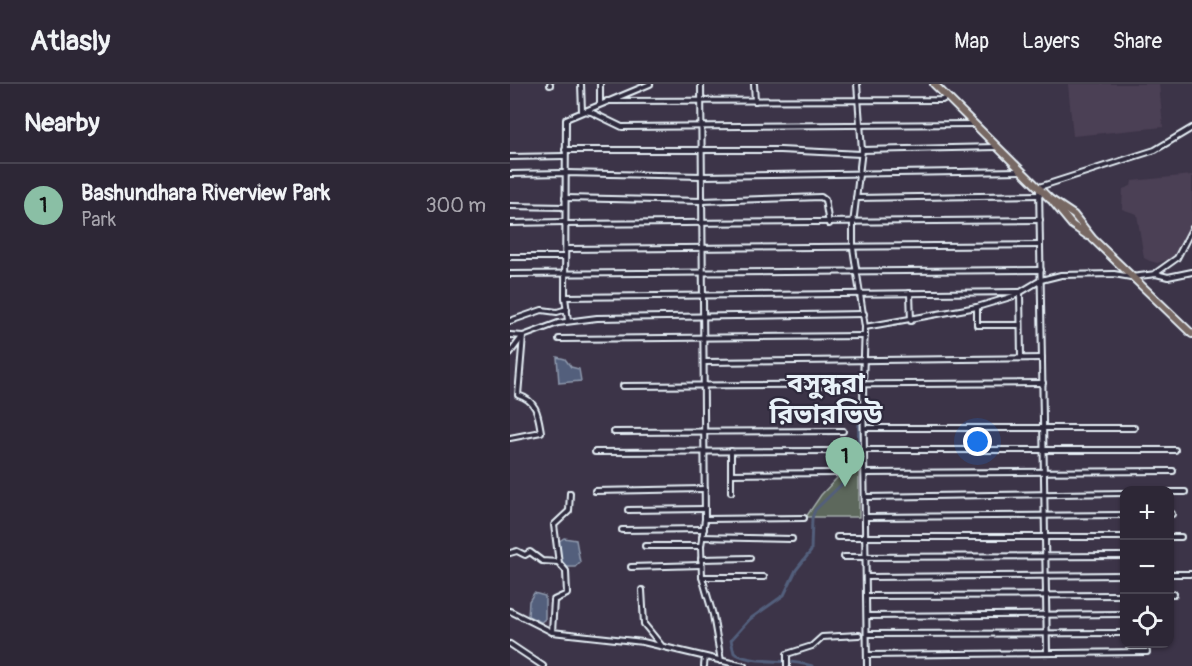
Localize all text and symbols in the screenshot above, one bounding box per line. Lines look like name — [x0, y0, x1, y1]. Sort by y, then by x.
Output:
text: Atlasly — [30, 24, 110, 59]
text: Map — [954, 28, 989, 55]
text: Layers — [1022, 28, 1080, 55]
text: Share — [1113, 28, 1162, 55]
text: Nearby — [24, 107, 100, 139]
text: Bashundhara Riverview Park — [81, 179, 330, 207]
text: 1 — [40, 193, 47, 218]
text: 300 m — [425, 193, 486, 218]
text: Park — [81, 207, 116, 232]
district label: বসুন্ধরা রিভারভিউ — [768, 367, 883, 431]
your location — [963, 427, 992, 456]
pin: 1 — [826, 438, 864, 487]
map controls — [1120, 486, 1174, 648]
button: + — [1120, 486, 1174, 540]
button: − — [1120, 540, 1174, 594]
button: locate — [1120, 594, 1174, 648]

